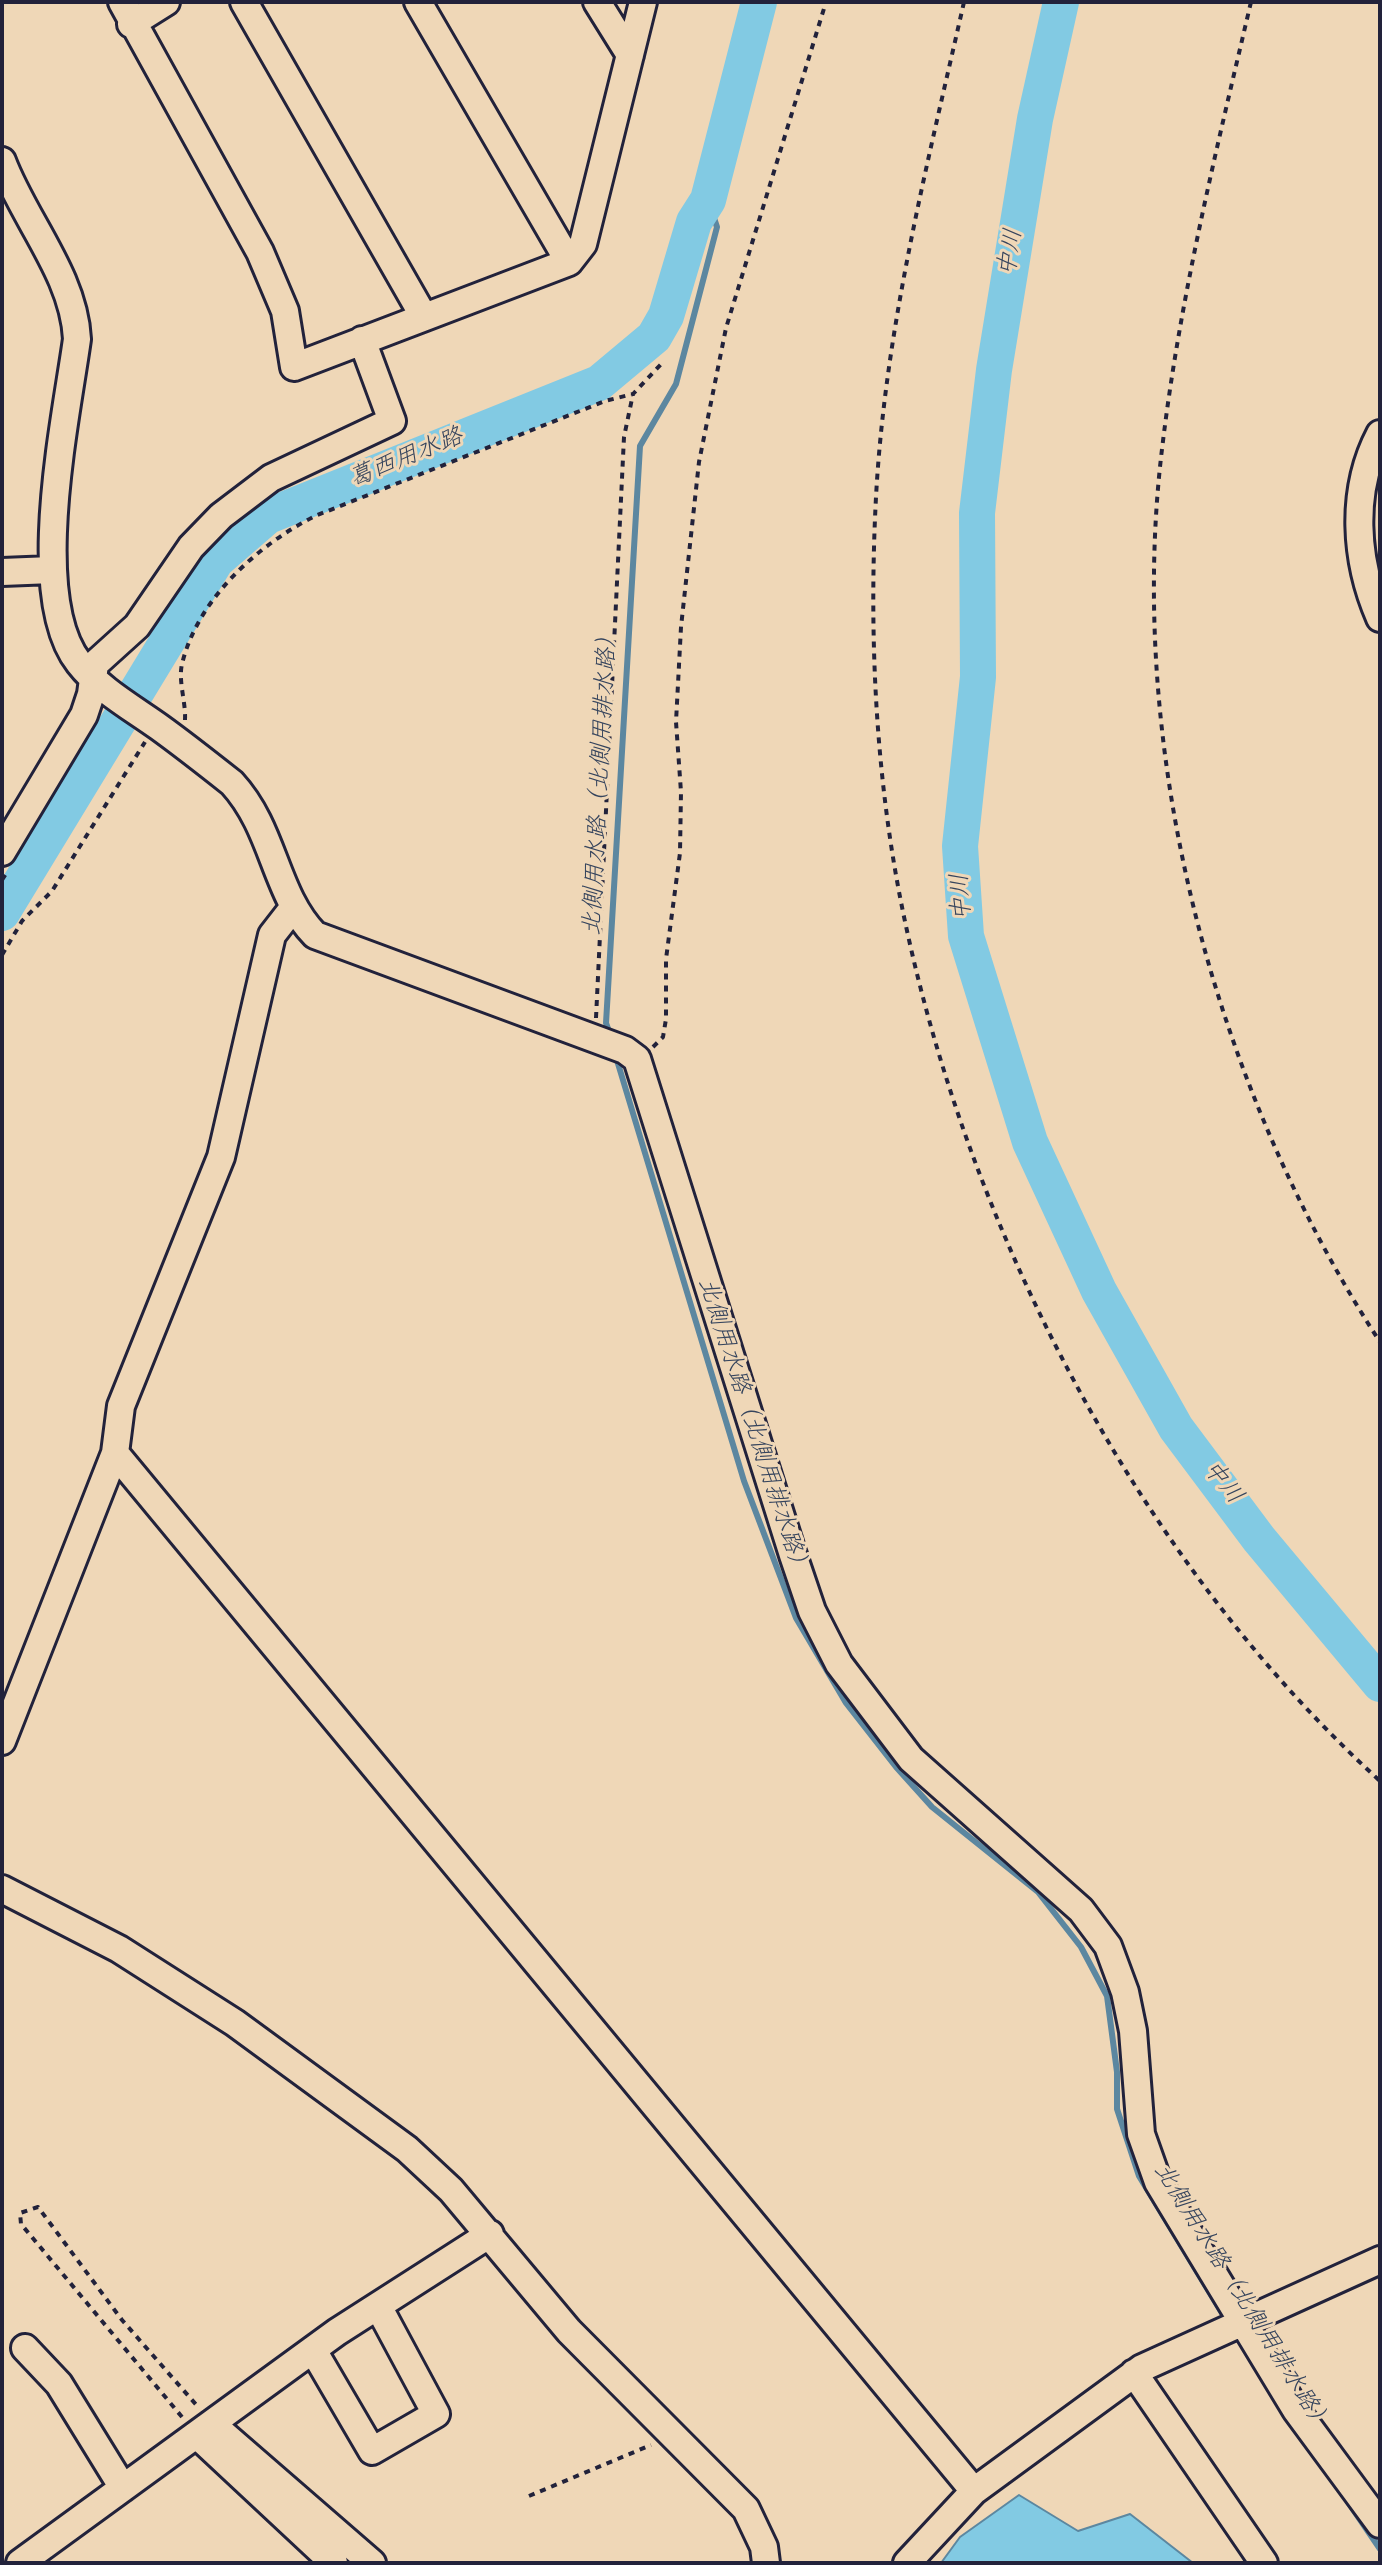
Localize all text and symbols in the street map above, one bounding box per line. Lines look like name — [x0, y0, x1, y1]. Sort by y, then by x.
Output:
water label: 中川 — [995, 227, 1031, 279]
water label: 葛西用水路 — [346, 424, 468, 496]
water label: 北側用水路（北側用排水路） — [580, 623, 626, 937]
water label: 中川 — [948, 872, 980, 922]
water label: 北側用水路（北側用排水路） — [689, 1275, 813, 1581]
water label: 中川 — [1195, 1456, 1247, 1512]
water label: 北側用水路（北側用排水路） — [1145, 2159, 1335, 2439]

